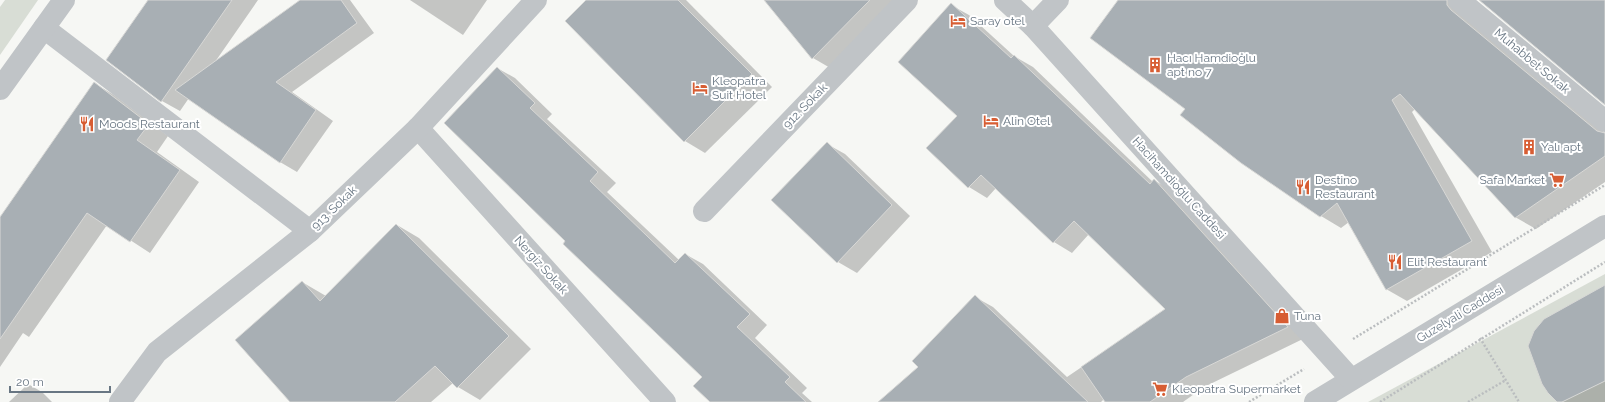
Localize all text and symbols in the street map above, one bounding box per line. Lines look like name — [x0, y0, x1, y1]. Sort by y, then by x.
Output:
hotel icon: Saray otel — [949, 12, 967, 30]
place label: Saray otel — [970, 14, 1026, 28]
street label: Muhabbet Sokak — [1492, 26, 1573, 97]
place label: Hacı Hamdioğlu apt no 7 — [1167, 51, 1256, 79]
building icon: Hacı Hamdioğlu apt no 7 — [1146, 56, 1164, 74]
place label: Kleopatra Suit Hotel — [712, 74, 767, 102]
hotel icon: Kleopatra Suit Hotel — [691, 79, 709, 97]
street label: 912. Sokak — [780, 80, 830, 132]
hotel icon: Alin Otel — [982, 112, 1000, 130]
place label: Alin Otel — [1003, 114, 1051, 128]
restaurant icon: Moods Restaurant — [78, 115, 96, 133]
place label: Moods Restaurant — [99, 117, 200, 131]
street label: Hacihamdioğlu Caddesi — [1130, 134, 1228, 242]
building icon: Yalı apt — [1520, 138, 1538, 156]
place label: Yalı apt — [1541, 140, 1581, 154]
supermarket icon: Safa Market — [1548, 171, 1566, 189]
place label: Destino Restaurant — [1315, 173, 1375, 201]
place label: Safa Market — [1479, 173, 1545, 187]
restaurant icon: Destino Restaurant — [1294, 178, 1312, 196]
street label: 913. Sokak — [308, 183, 360, 233]
street label: Nergiz Sokak — [511, 233, 571, 297]
restaurant icon: Elit Restaurant — [1386, 253, 1404, 271]
place label: Elit Restaurant — [1407, 255, 1487, 269]
street label: Guzelyali Caddesi — [1414, 283, 1506, 345]
shop icon: Tuna — [1273, 307, 1291, 325]
place label: Tuna — [1294, 309, 1321, 323]
scale bar — [10, 368, 110, 394]
text: 20 m — [16, 375, 44, 389]
supermarket icon: Kleopatra Supermarket — [1151, 380, 1169, 398]
place label: Kleopatra Supermarket — [1172, 382, 1301, 396]

